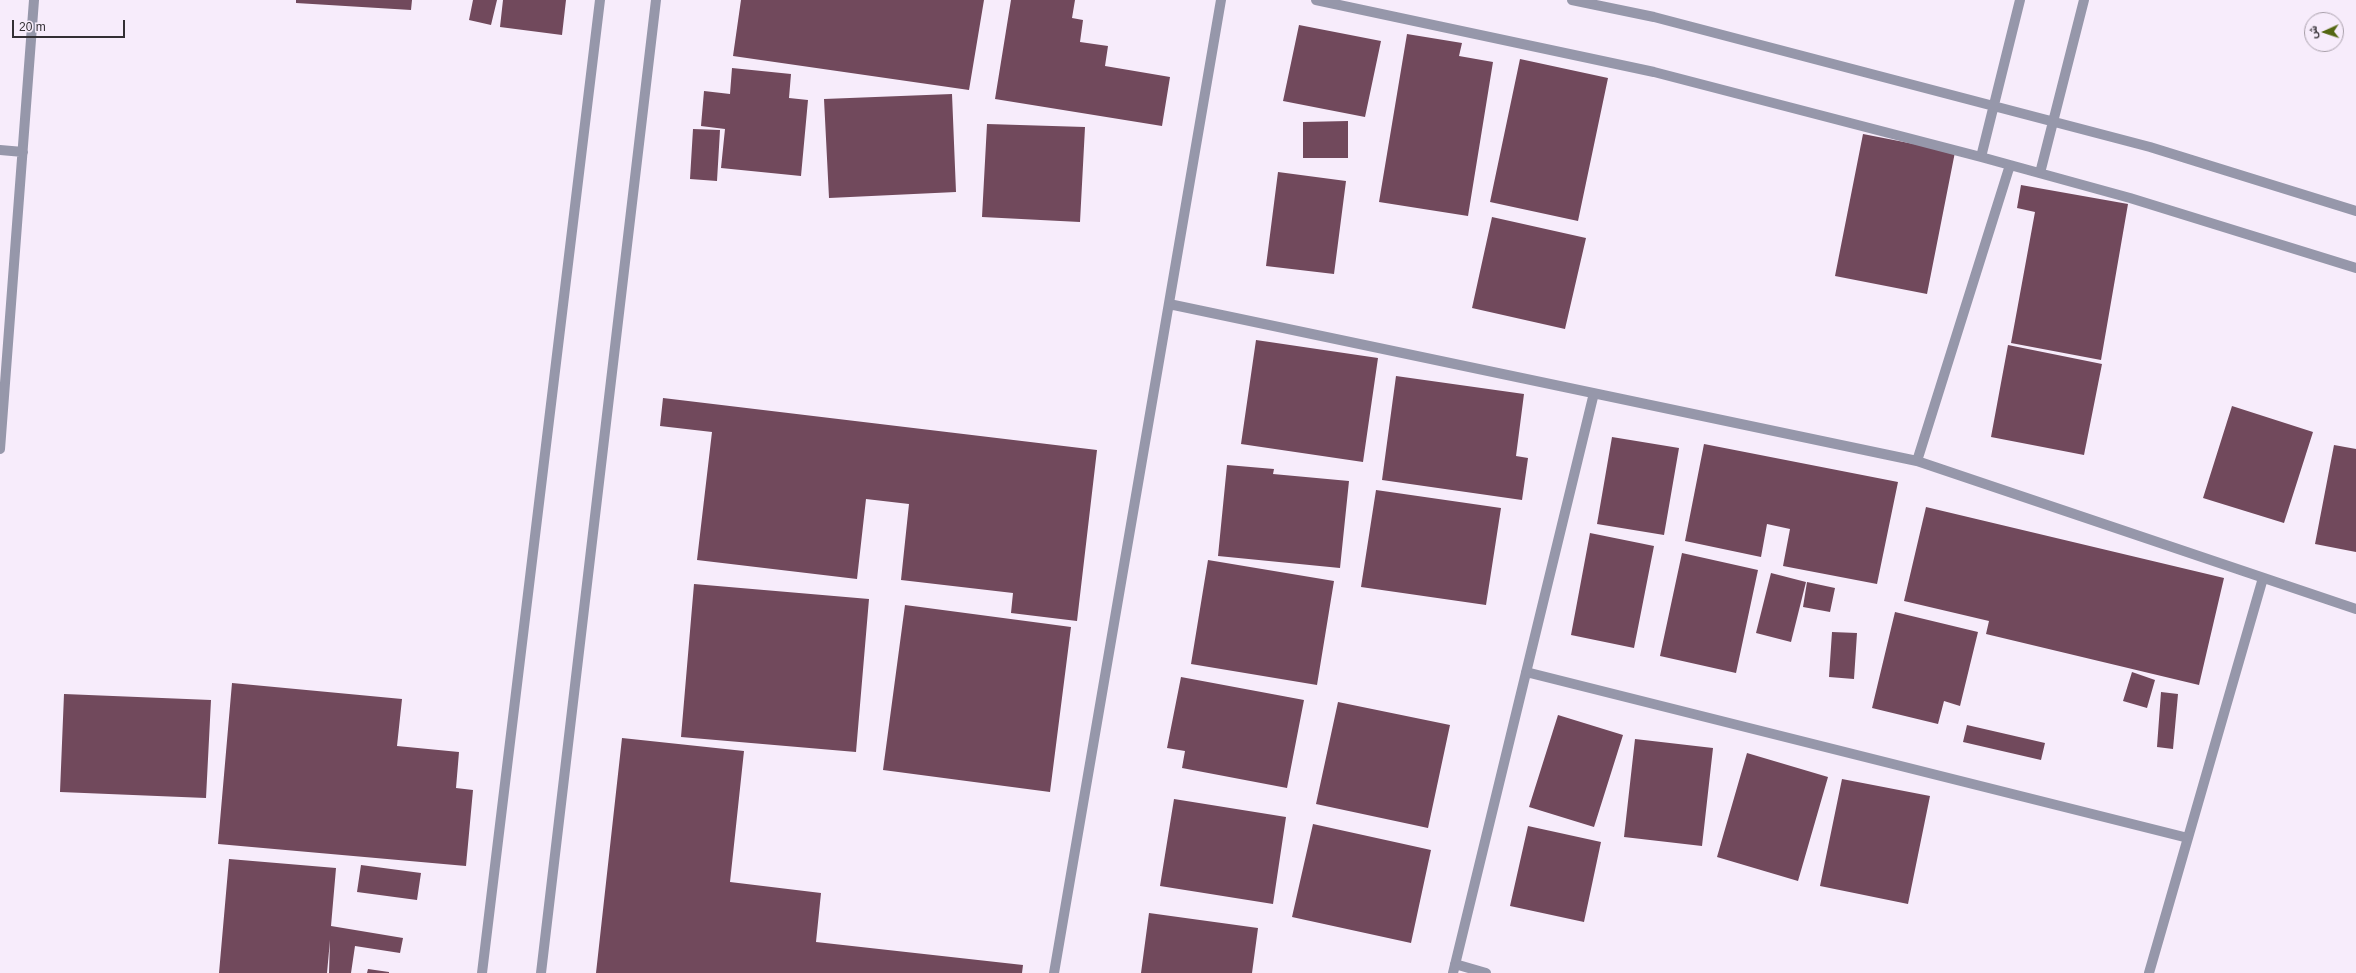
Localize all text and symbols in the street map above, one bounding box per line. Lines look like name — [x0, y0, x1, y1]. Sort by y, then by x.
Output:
scale bar — [14, 12, 127, 38]
north arrow — [2304, 12, 2344, 52]
text: 20 m — [19, 20, 46, 34]
text: ش — [2307, 26, 2319, 39]

